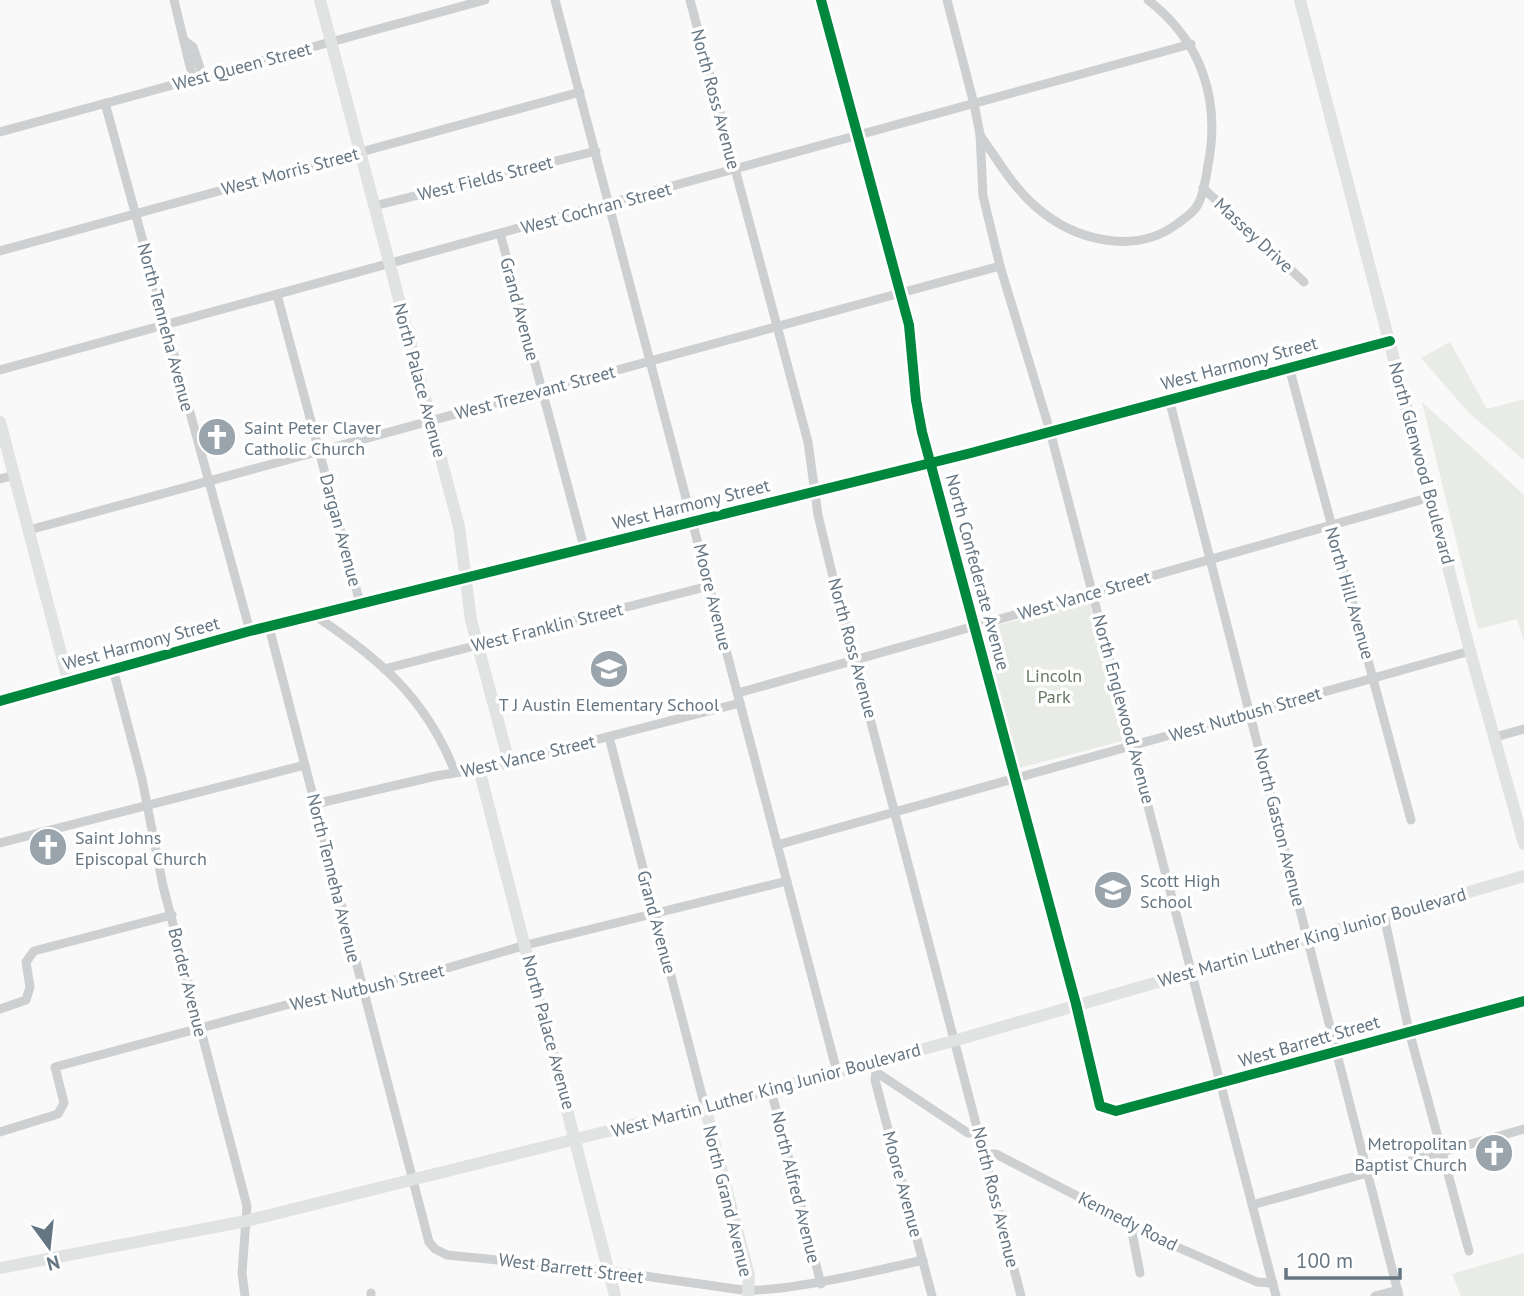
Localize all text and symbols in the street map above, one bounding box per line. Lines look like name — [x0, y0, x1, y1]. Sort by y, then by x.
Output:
street label: North Ross Avenue — [686, 26, 746, 172]
street label: West Queen Street — [170, 36, 314, 96]
street label: West Morris Street — [219, 142, 361, 200]
street label: West Fields Street — [415, 150, 555, 206]
street label: West Cochran Street — [518, 177, 674, 239]
street label: Massey Drive — [1210, 193, 1298, 277]
street label: North Tenneha Avenue — [132, 240, 200, 414]
street label: Grand Avenue — [495, 255, 545, 363]
street label: North Palace Avenue — [388, 300, 452, 460]
street label: West Harmony Street — [1158, 331, 1320, 395]
street label: North Glenwood Boulevard — [1384, 359, 1460, 567]
street label: West Trezevant Street — [452, 360, 618, 424]
church icon: Saint Peter Claver Catholic Church — [196, 416, 238, 458]
place label: Saint Peter Claver Catholic Church — [244, 416, 381, 460]
street label: Dargan Avenue — [315, 471, 367, 589]
street label: North Confederate Avenue — [941, 471, 1015, 673]
street label: West Harmony Street — [610, 473, 772, 535]
street label: North Hill Avenue — [1320, 524, 1380, 662]
street label: Moore Avenue — [689, 541, 737, 653]
street label: West Vance Street — [1015, 565, 1153, 625]
street label: North Ross Avenue — [823, 575, 883, 721]
street label: West Franklin Street — [469, 597, 625, 657]
street label: West Harmony Street — [60, 611, 222, 675]
street label: North Englewood Avenue — [1088, 612, 1160, 806]
school or university icon: T J Austin Elementary School — [588, 648, 630, 690]
park label: Lincoln Park — [1026, 664, 1082, 708]
street label: West Nutbush Street — [1166, 681, 1324, 747]
place label: T J Austin Elementary School — [499, 693, 720, 716]
street label: West Vance Street — [459, 729, 597, 783]
street label: North Gaston Avenue — [1249, 745, 1311, 909]
street label: North Tenneha Avenue — [302, 791, 366, 965]
church icon: Saint Johns Episcopal Church — [27, 826, 69, 868]
place label: Saint Johns Episcopal Church — [75, 826, 207, 870]
street label: Grand Avenue — [632, 868, 682, 976]
school or university icon: Scott High School — [1092, 869, 1134, 911]
place label: Scott High School — [1140, 869, 1220, 913]
street label: West Martin Luther King Junior Boulevard — [1155, 882, 1469, 992]
street label: Border Avenue — [163, 925, 213, 1039]
street label: North Palace Avenue — [517, 952, 581, 1112]
street label: West Nutbush Street — [288, 958, 446, 1016]
street label: West Barrett Street — [1236, 1010, 1382, 1072]
street label: West Martin Luther King Junior Boulevard — [609, 1038, 923, 1142]
street label: North Alfred Avenue — [766, 1109, 826, 1265]
street label: North Grand Avenue — [698, 1123, 758, 1279]
street label: North Ross Avenue — [967, 1124, 1025, 1270]
street label: Moore Avenue — [878, 1128, 928, 1240]
place label: Metropolitan Baptist Church — [1355, 1132, 1467, 1176]
church icon: Metropolitan Baptist Church — [1473, 1132, 1515, 1174]
street label: Kennedy Road — [1074, 1186, 1182, 1256]
north arrow — [14, 1212, 84, 1282]
scale bar — [1286, 1236, 1400, 1280]
text: 100 m — [1296, 1247, 1353, 1274]
street label: West Barrett Street — [497, 1248, 645, 1288]
text: N — [44, 1250, 63, 1277]

